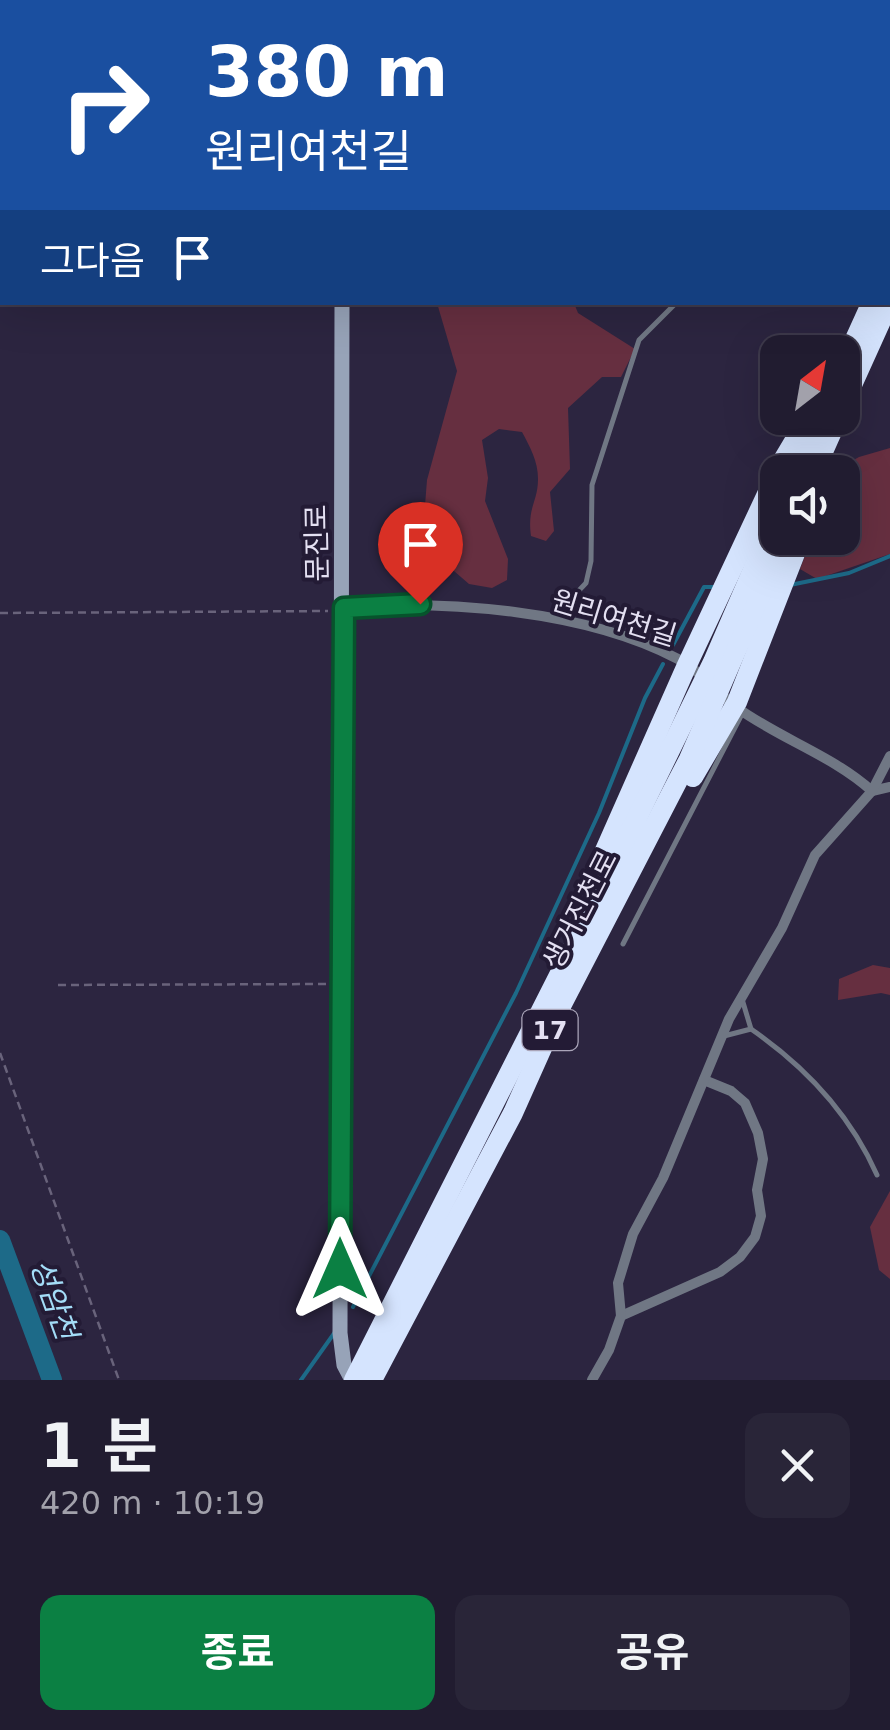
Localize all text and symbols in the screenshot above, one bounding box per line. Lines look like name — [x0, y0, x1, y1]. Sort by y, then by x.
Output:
text: 380 m — [205, 31, 448, 113]
icon: right — [40, 40, 170, 170]
text: 원리여천길 — [205, 125, 412, 178]
icon: arrive — [165, 230, 220, 285]
text: 그다음 — [40, 239, 145, 283]
north arrow — [760, 335, 860, 435]
map controls — [760, 335, 860, 555]
button: sound — [760, 455, 860, 555]
pin — [378, 502, 463, 605]
street label: 문진로 — [300, 504, 334, 582]
icon: arrive — [393, 517, 448, 572]
street label: 원리여천길 — [548, 583, 680, 653]
street label: 생거진천로 — [536, 845, 624, 975]
road number: 17 — [522, 1010, 578, 1050]
position arrow — [288, 1217, 392, 1321]
water label: 성암천 — [23, 1254, 86, 1347]
text: 1 분 — [40, 1411, 158, 1481]
button: close — [745, 1413, 850, 1518]
text: 420 m · 10:19 — [40, 1484, 265, 1522]
button: 종료 — [40, 1595, 435, 1710]
button: 공유 — [455, 1595, 850, 1710]

